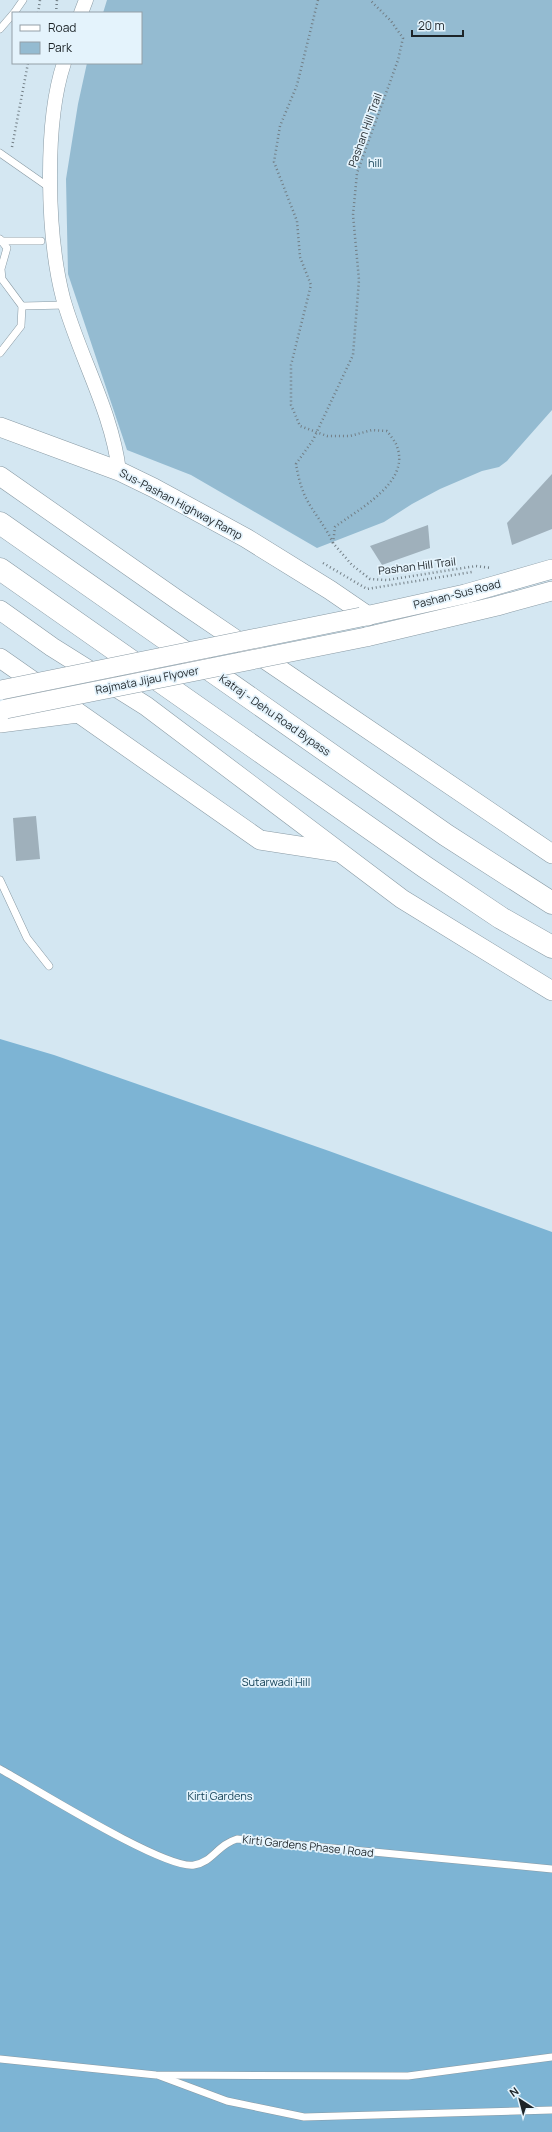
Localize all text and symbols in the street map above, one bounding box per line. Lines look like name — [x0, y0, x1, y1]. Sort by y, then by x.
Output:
legend — [12, 12, 142, 64]
scale bar — [412, 12, 463, 38]
text: 20 m — [418, 17, 445, 34]
text: Road — [48, 19, 76, 36]
text: Park — [48, 39, 73, 56]
street label: Pashan Hill Trail — [344, 91, 385, 169]
park label: hill — [368, 155, 382, 170]
street label: Sus-Pashan Highway Ramp — [117, 465, 246, 543]
street label: Pashan Hill Trail — [377, 553, 457, 578]
street label: Pashan-Sus Road — [412, 575, 502, 612]
street label: Rajmata Jijau Flyover — [94, 662, 200, 697]
street label: Katraj - Dehu Road Bypass — [217, 670, 334, 759]
park label: Sutarwadi Hill — [242, 1674, 310, 1689]
park label: Kirti Gardens — [187, 1788, 253, 1803]
street label: Kirti Gardens Phase I Road — [242, 1831, 374, 1860]
north arrow — [500, 2080, 540, 2120]
text: N — [506, 2083, 522, 2100]

